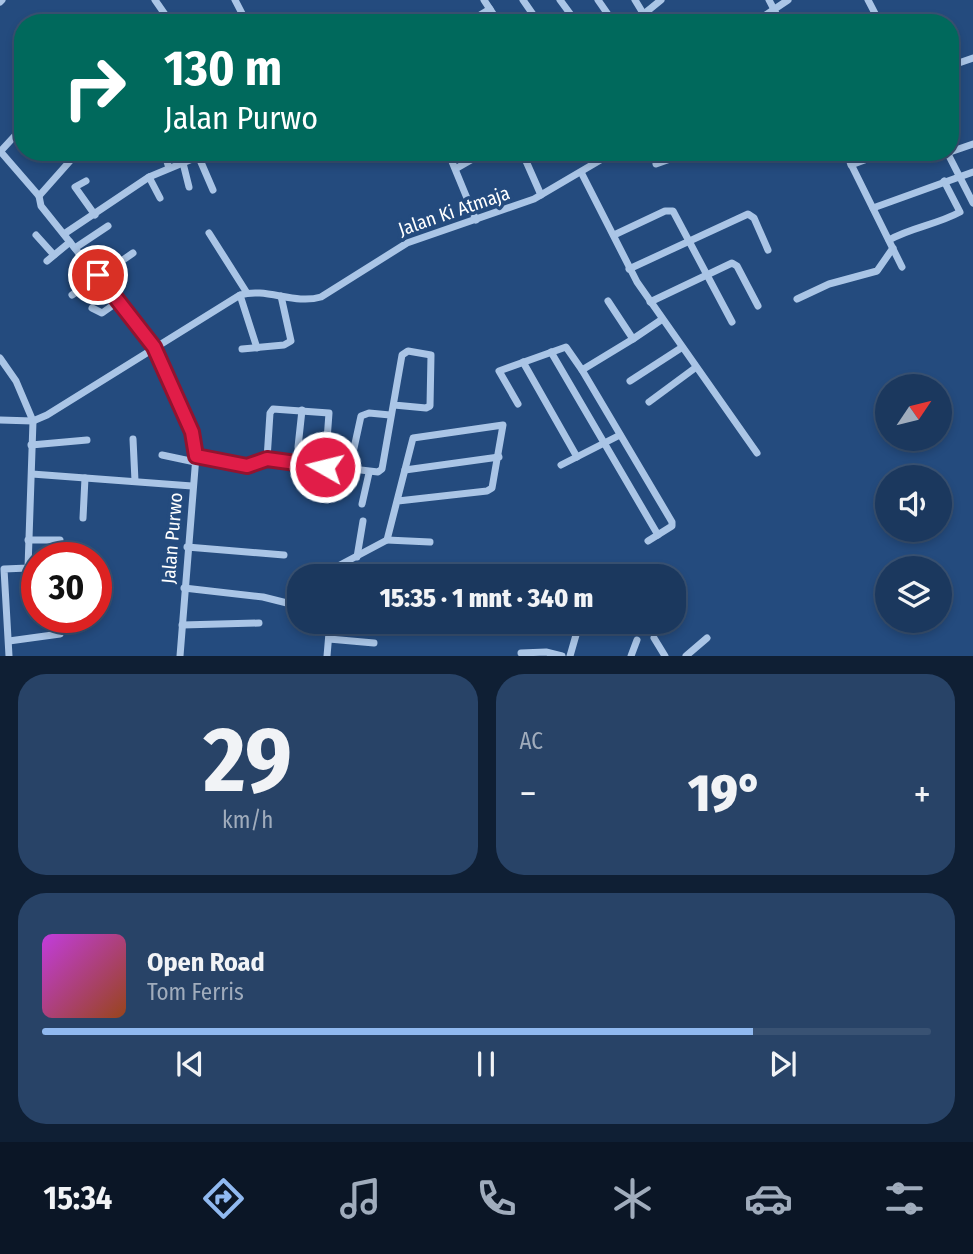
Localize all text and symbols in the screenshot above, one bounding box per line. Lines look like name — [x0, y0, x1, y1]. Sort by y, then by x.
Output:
text: 130 m — [164, 39, 282, 98]
icon: right — [49, 42, 140, 133]
text: Jalan Purwo — [164, 99, 318, 137]
street label: Jalan Ki Atmaja — [395, 181, 513, 241]
pin — [68, 245, 128, 305]
icon: arrive — [79, 256, 117, 294]
north arrow — [875, 374, 952, 452]
map controls — [875, 374, 952, 633]
position arrow — [288, 430, 362, 504]
button: sound — [875, 465, 952, 542]
street label: Jalan Purwo — [157, 491, 187, 585]
speed limit sign: 30 — [21, 542, 112, 633]
button: layers — [875, 556, 952, 633]
text: 15:35 · 1 mnt · 340 m — [380, 583, 593, 614]
text: 29 — [203, 706, 292, 815]
text: AC — [520, 727, 543, 755]
text: 19° — [688, 762, 762, 825]
text: − — [520, 771, 537, 817]
text: + — [914, 771, 931, 817]
text: km/h — [222, 806, 273, 834]
text: Open Road — [147, 947, 265, 978]
text: Tom Ferris — [147, 978, 244, 1006]
icon: previous — [171, 1045, 209, 1083]
icon: pause — [467, 1045, 505, 1083]
icon: next — [764, 1045, 802, 1083]
icon: directions — [199, 1174, 248, 1223]
icon: music — [336, 1174, 385, 1223]
icon: phone — [472, 1174, 521, 1223]
icon: climate — [608, 1174, 657, 1223]
icon: car — [744, 1174, 793, 1223]
icon: filters — [880, 1174, 929, 1223]
text: 15:34 — [44, 1179, 112, 1217]

